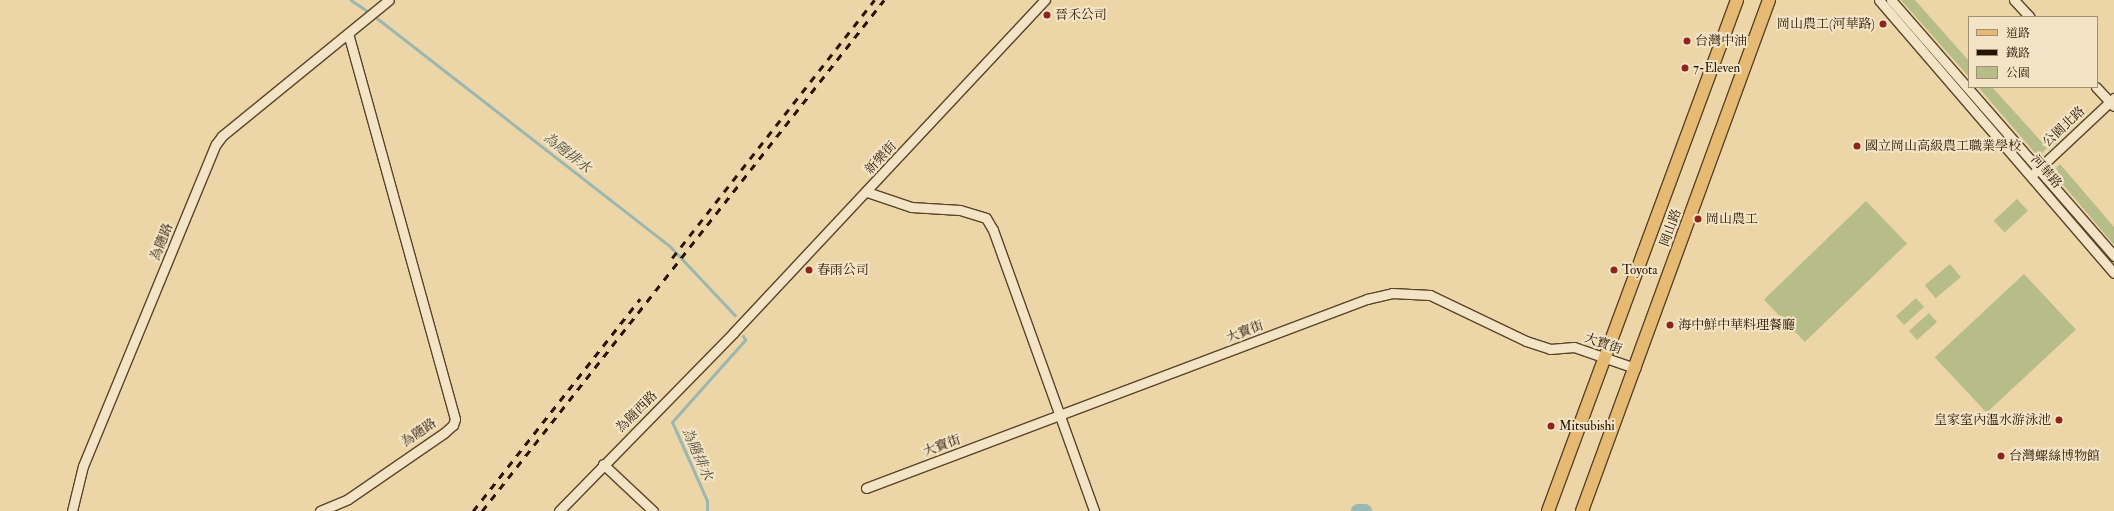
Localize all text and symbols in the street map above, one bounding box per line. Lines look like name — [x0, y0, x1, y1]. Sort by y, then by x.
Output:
place label: 晉禾公司 — [1055, 7, 1107, 23]
marker: 晉禾公司 — [1042, 10, 1052, 20]
place label: 岡山農工(河華路) — [1777, 16, 1875, 32]
legend — [1968, 16, 2098, 88]
marker: 岡山農工(河華路) — [1878, 19, 1888, 29]
text: 道路 — [2006, 26, 2030, 41]
place label: 台灣中油 — [1695, 33, 1747, 49]
marker: 台灣中油 — [1682, 36, 1692, 46]
text: 鐵路 — [2006, 46, 2030, 61]
place label: 7-Eleven — [1693, 60, 1740, 76]
marker: 7-Eleven — [1680, 63, 1690, 73]
text: 公園 — [2006, 66, 2030, 81]
street label: 公園北路 — [2040, 104, 2088, 150]
water label: 為隨排水 — [540, 129, 594, 177]
street label: 新樂街 — [862, 138, 900, 178]
place label: 國立岡山高級農工職業學校 — [1865, 138, 2021, 154]
marker: 國立岡山高級農工職業學校 — [1852, 141, 1862, 151]
street label: 河華路 — [2027, 152, 2065, 192]
street label: 岡山路 — [1657, 207, 1685, 249]
place label: 岡山農工 — [1706, 211, 1758, 227]
marker: 岡山農工 — [1693, 214, 1703, 224]
street label: 為隨路 — [147, 221, 177, 263]
place label: 春雨公司 — [817, 262, 869, 278]
place label: Toyota — [1622, 262, 1658, 278]
marker: 春雨公司 — [804, 265, 814, 275]
marker: Toyota — [1609, 265, 1619, 275]
place label: 海中鮮中華料理餐廳 — [1678, 317, 1795, 333]
street label: 大寶街 — [1224, 318, 1266, 346]
marker: 海中鮮中華料理餐廳 — [1665, 320, 1675, 330]
street label: 大寶街 — [1582, 330, 1624, 358]
street label: 為隨西路 — [613, 388, 661, 436]
place label: 皇家室內溫水游泳池 — [1934, 412, 2051, 428]
marker: 皇家室內溫水游泳池 — [2054, 415, 2064, 425]
street label: 為隨路 — [398, 416, 440, 450]
place label: Mitsubishi — [1559, 418, 1615, 434]
marker: Mitsubishi — [1546, 421, 1556, 431]
water label: 為隨排水 — [678, 425, 716, 483]
street label: 大寶街 — [921, 432, 963, 460]
place label: 台灣螺絲博物館 — [2009, 448, 2100, 464]
marker: 台灣螺絲博物館 — [1996, 451, 2006, 461]

